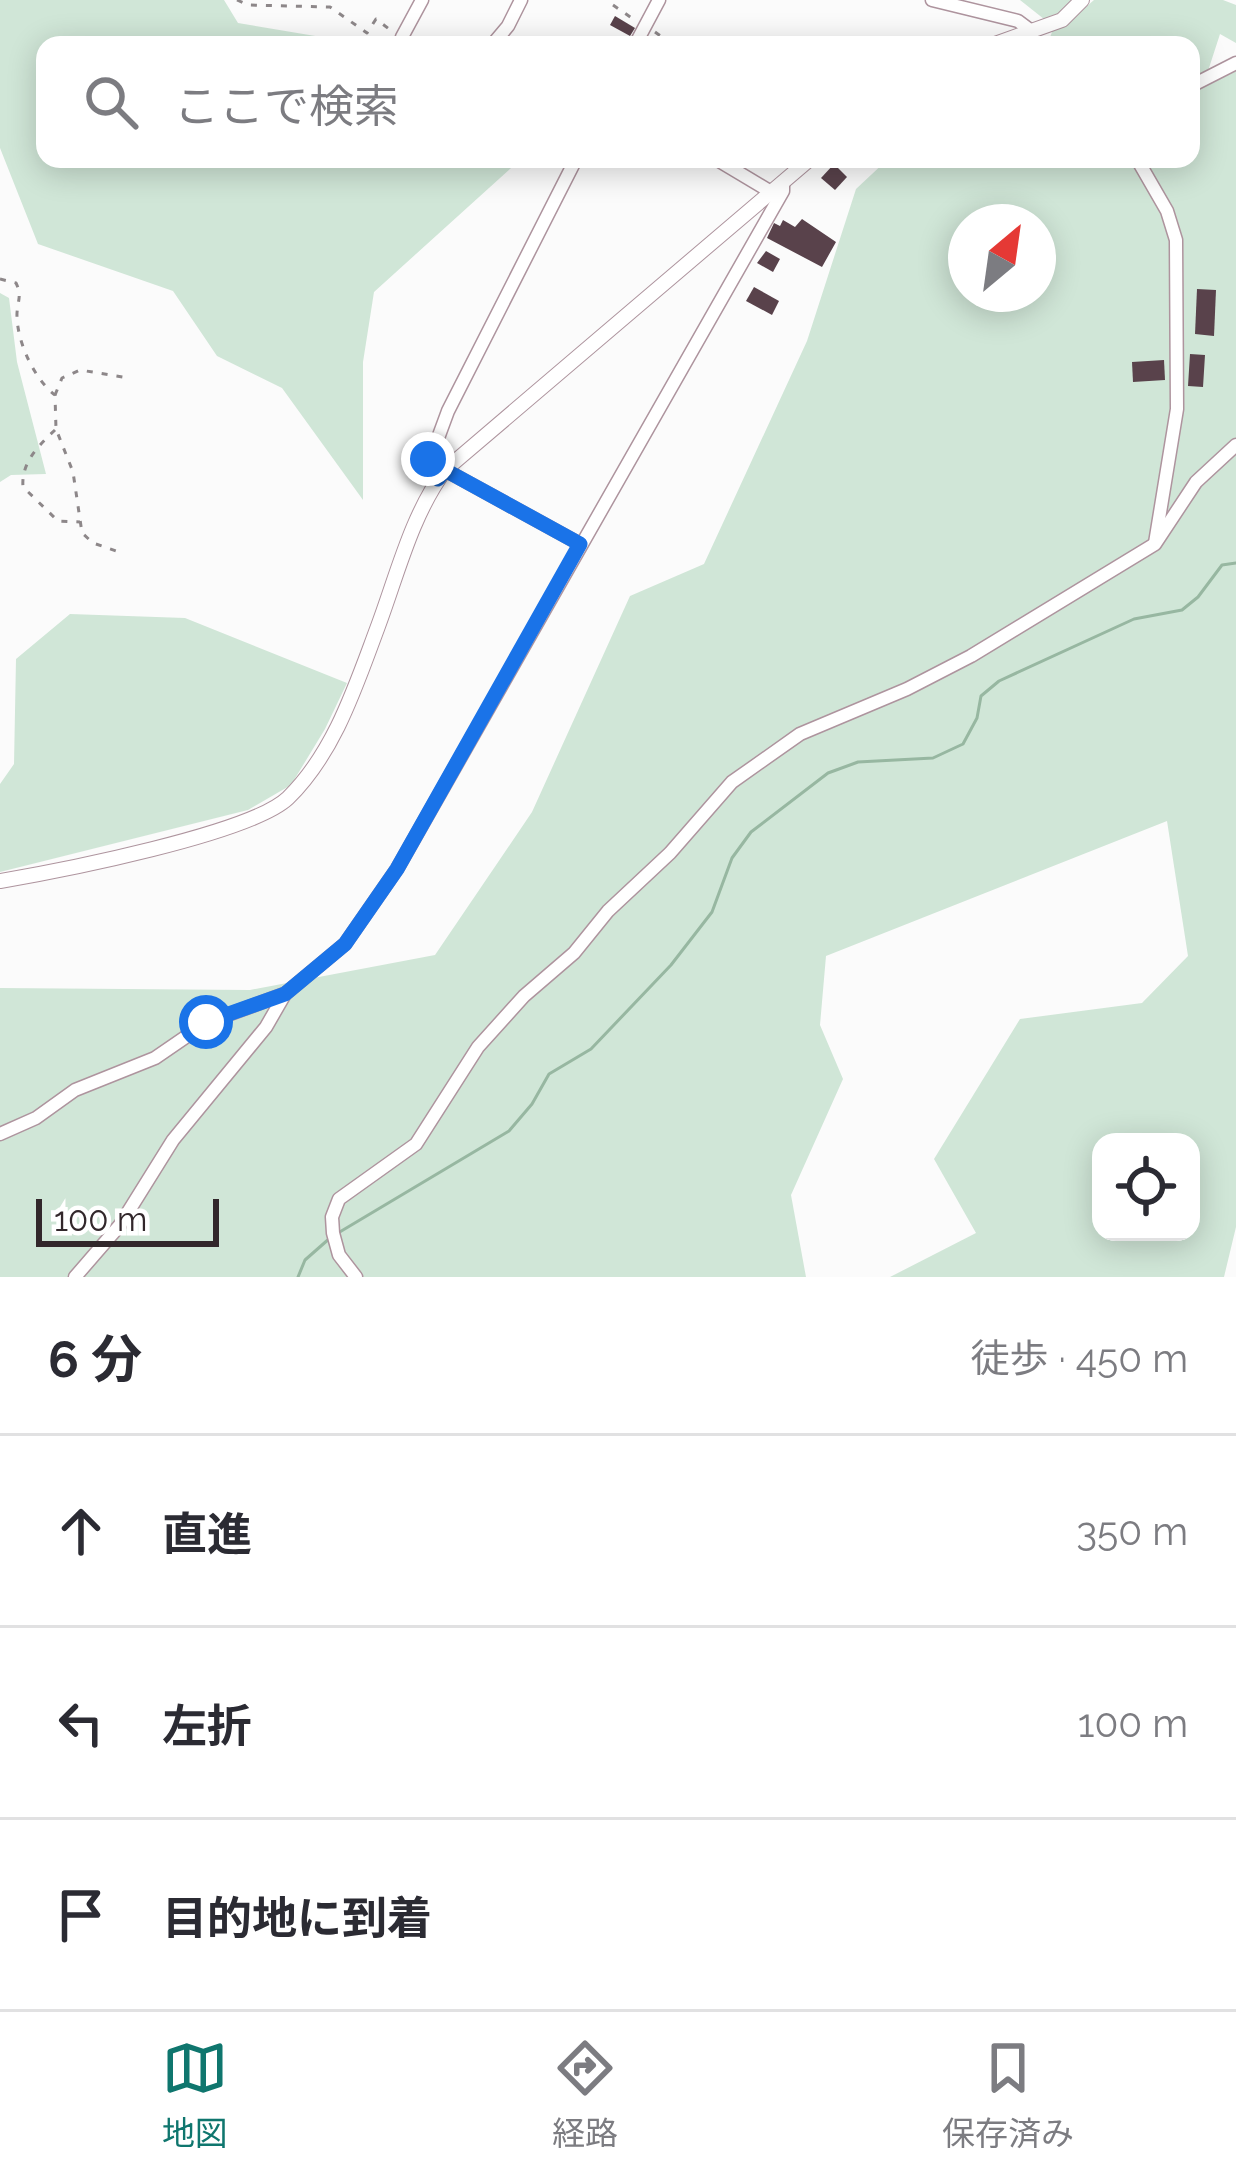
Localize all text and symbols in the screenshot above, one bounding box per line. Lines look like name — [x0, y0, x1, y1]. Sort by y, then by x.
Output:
search box — [36, 36, 1200, 168]
icon: search — [78, 69, 144, 135]
text: ここで検索 — [174, 80, 399, 133]
north arrow — [948, 204, 1056, 312]
route end — [401, 432, 455, 486]
route start — [179, 995, 233, 1049]
map controls — [1092, 1133, 1200, 1241]
button: locate — [1092, 1133, 1200, 1241]
scale bar — [36, 1193, 219, 1246]
text: 100 m — [54, 1200, 147, 1239]
text: 6 分 — [48, 1329, 142, 1389]
text: 徒歩 · 450 m — [971, 1335, 1188, 1381]
icon: ahead — [48, 1498, 114, 1564]
text: 直進 — [162, 1508, 252, 1561]
text: 350 m — [1076, 1508, 1188, 1554]
icon: left — [48, 1690, 114, 1756]
text: 左折 — [162, 1700, 252, 1753]
text: 100 m — [1078, 1700, 1188, 1746]
icon: arrive — [48, 1882, 114, 1948]
text: 目的地に到着 — [162, 1892, 432, 1945]
tab: 地図 — [162, 2035, 228, 2155]
tab: 経路 — [552, 2035, 618, 2155]
tab: 保存済み — [942, 2035, 1074, 2155]

